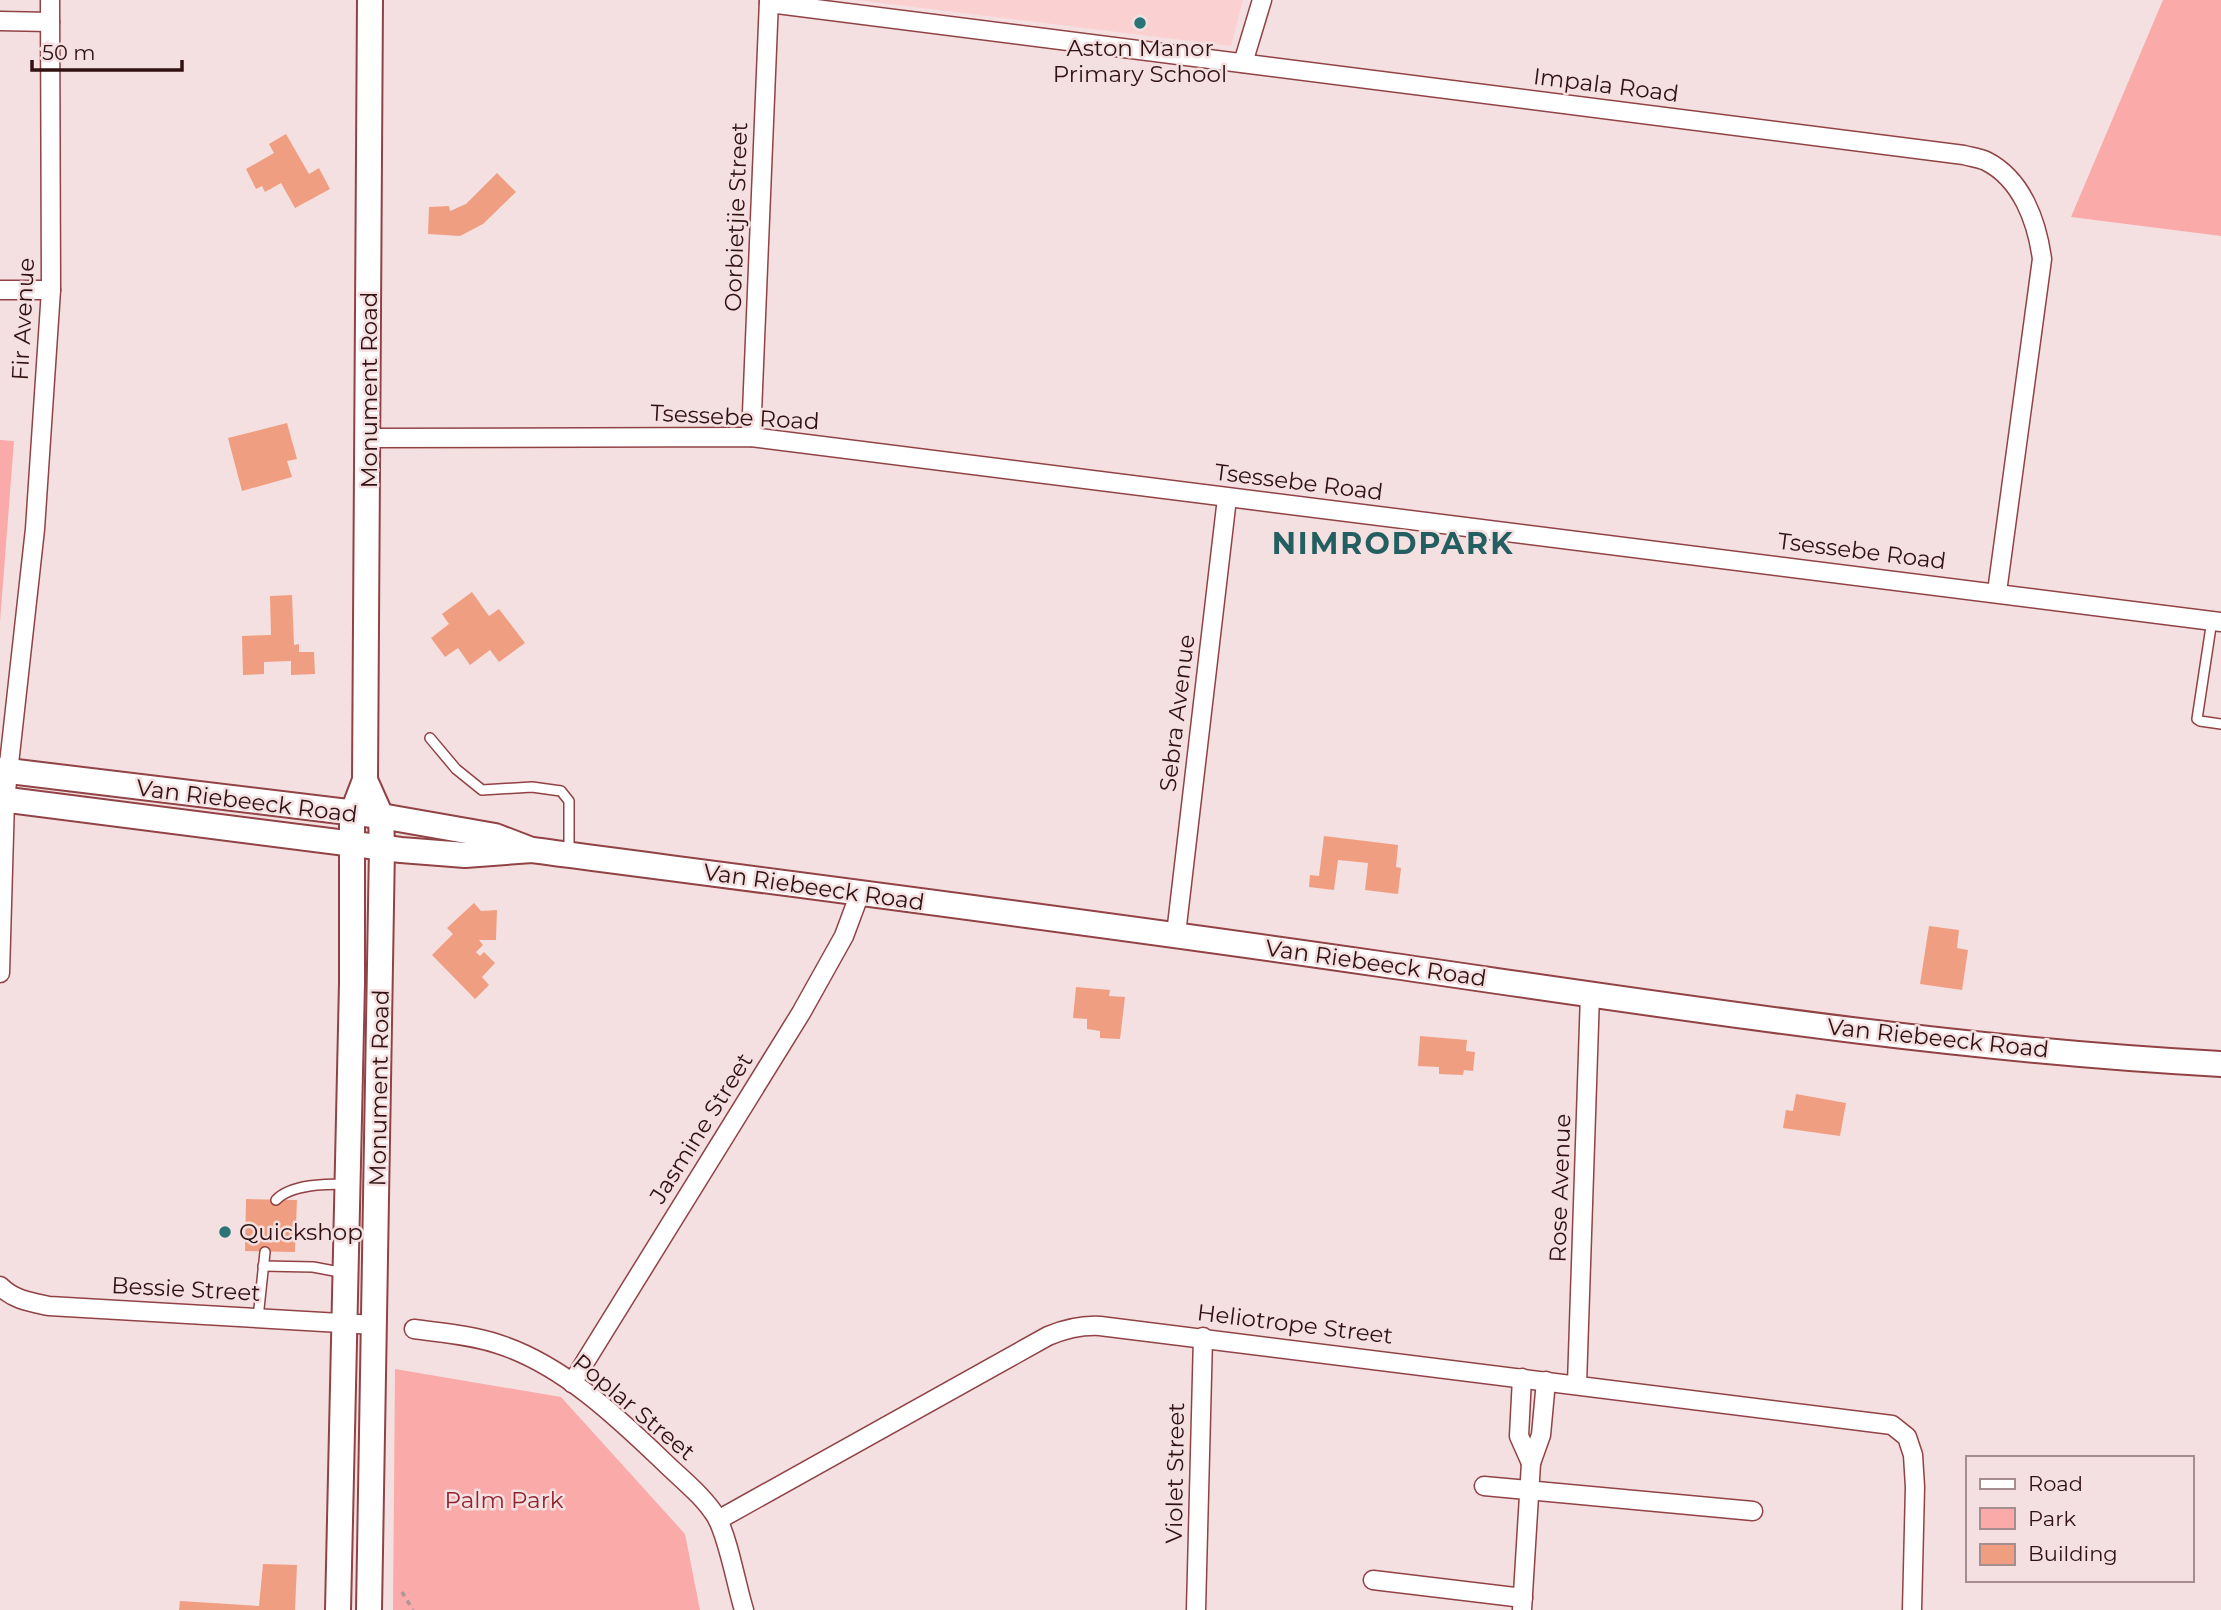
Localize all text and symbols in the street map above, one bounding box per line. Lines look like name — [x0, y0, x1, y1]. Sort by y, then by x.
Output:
marker: Aston Manor Primary School — [1132, 15, 1148, 31]
scale bar — [32, 28, 182, 72]
place label: Aston Manor Primary School — [1053, 34, 1227, 88]
text: 50 m — [42, 40, 96, 65]
street label: Impala Road — [1532, 62, 1680, 108]
street label: Oorbietjie Street — [719, 122, 753, 312]
street label: Fir Avenue — [6, 257, 40, 381]
street label: Monument Road — [355, 292, 383, 488]
street label: Tsessebe Road — [650, 399, 820, 435]
street label: Tsessebe Road — [1213, 458, 1385, 506]
district label: NIMRODPARK — [1272, 525, 1514, 562]
street label: Tsessebe Road — [1776, 527, 1948, 575]
street label: Sebra Avenue — [1153, 633, 1201, 793]
street label: Van Riebeeck Road — [135, 774, 359, 828]
street label: Van Riebeeck Road — [702, 858, 926, 916]
street label: Van Riebeeck Road — [1264, 934, 1488, 992]
street label: Monument Road — [363, 989, 395, 1187]
street label: Van Riebeeck Road — [1826, 1012, 2050, 1064]
street label: Jasmine Street — [643, 1048, 758, 1209]
street label: Rose Avenue — [1543, 1113, 1577, 1263]
place label: Quickshop — [239, 1218, 363, 1246]
marker: Quickshop — [217, 1224, 233, 1240]
street label: Bessie Street — [111, 1271, 261, 1307]
street label: Heliotrope Street — [1195, 1298, 1395, 1350]
street label: Poplar Street — [567, 1348, 701, 1466]
street label: Violet Street — [1160, 1402, 1190, 1544]
legend — [1966, 1456, 2193, 1582]
text: Road — [2028, 1471, 2083, 1496]
park label: Palm Park — [445, 1486, 564, 1514]
text: Park — [2028, 1506, 2076, 1531]
text: Building — [2028, 1541, 2118, 1566]

